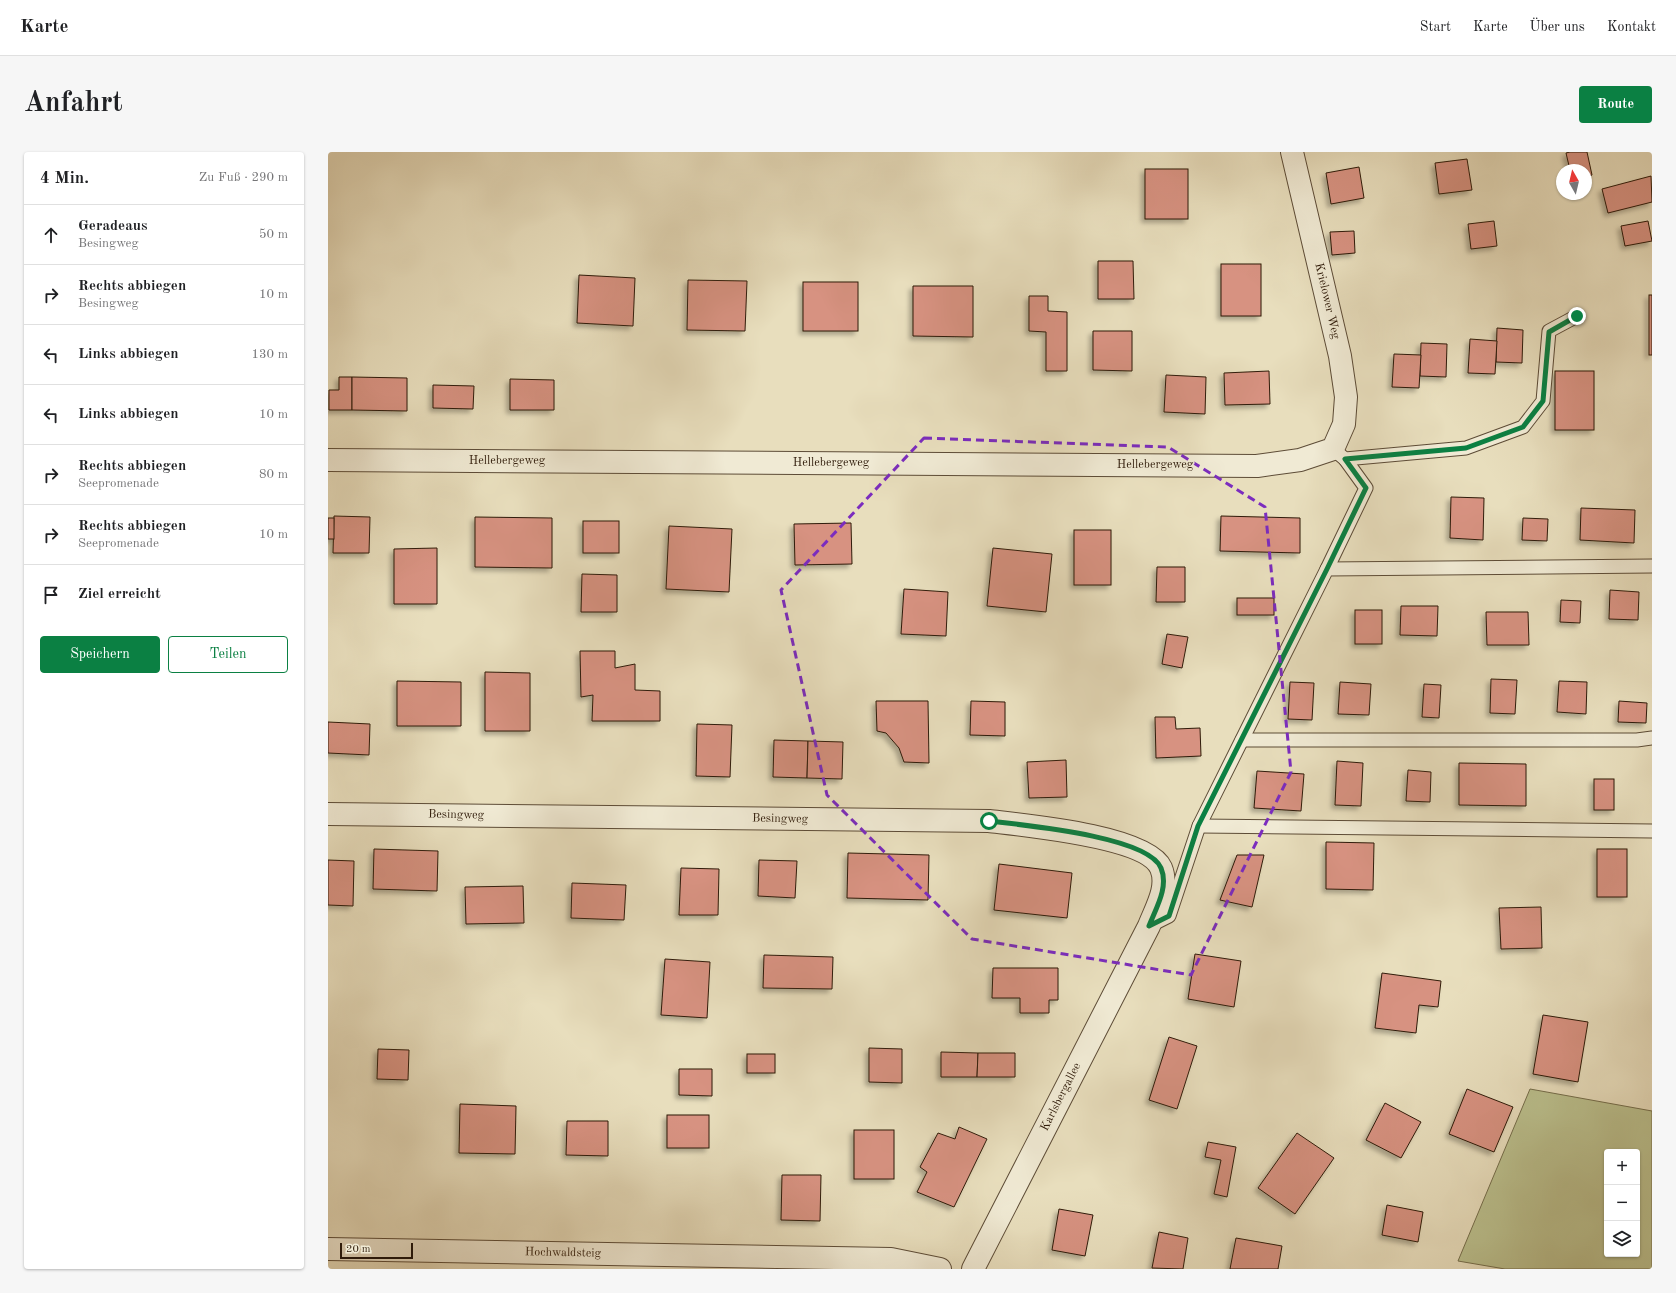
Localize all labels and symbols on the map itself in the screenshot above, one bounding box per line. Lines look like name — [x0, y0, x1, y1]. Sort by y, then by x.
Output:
north arrow — [1556, 164, 1592, 200]
street label: Krielower Weg — [1312, 262, 1342, 341]
route end — [1568, 307, 1586, 325]
street label: Hellebergeweg — [469, 455, 546, 467]
street label: Hellebergeweg — [793, 457, 870, 469]
street label: Hellebergeweg — [1117, 459, 1194, 471]
street label: Besingweg — [428, 809, 485, 821]
route start — [980, 812, 998, 830]
street label: Besingweg — [752, 813, 809, 825]
street label: Karlsbergallee — [1039, 1060, 1084, 1133]
scale bar — [340, 1241, 413, 1260]
street label: Hochwaldsteig — [525, 1246, 602, 1260]

